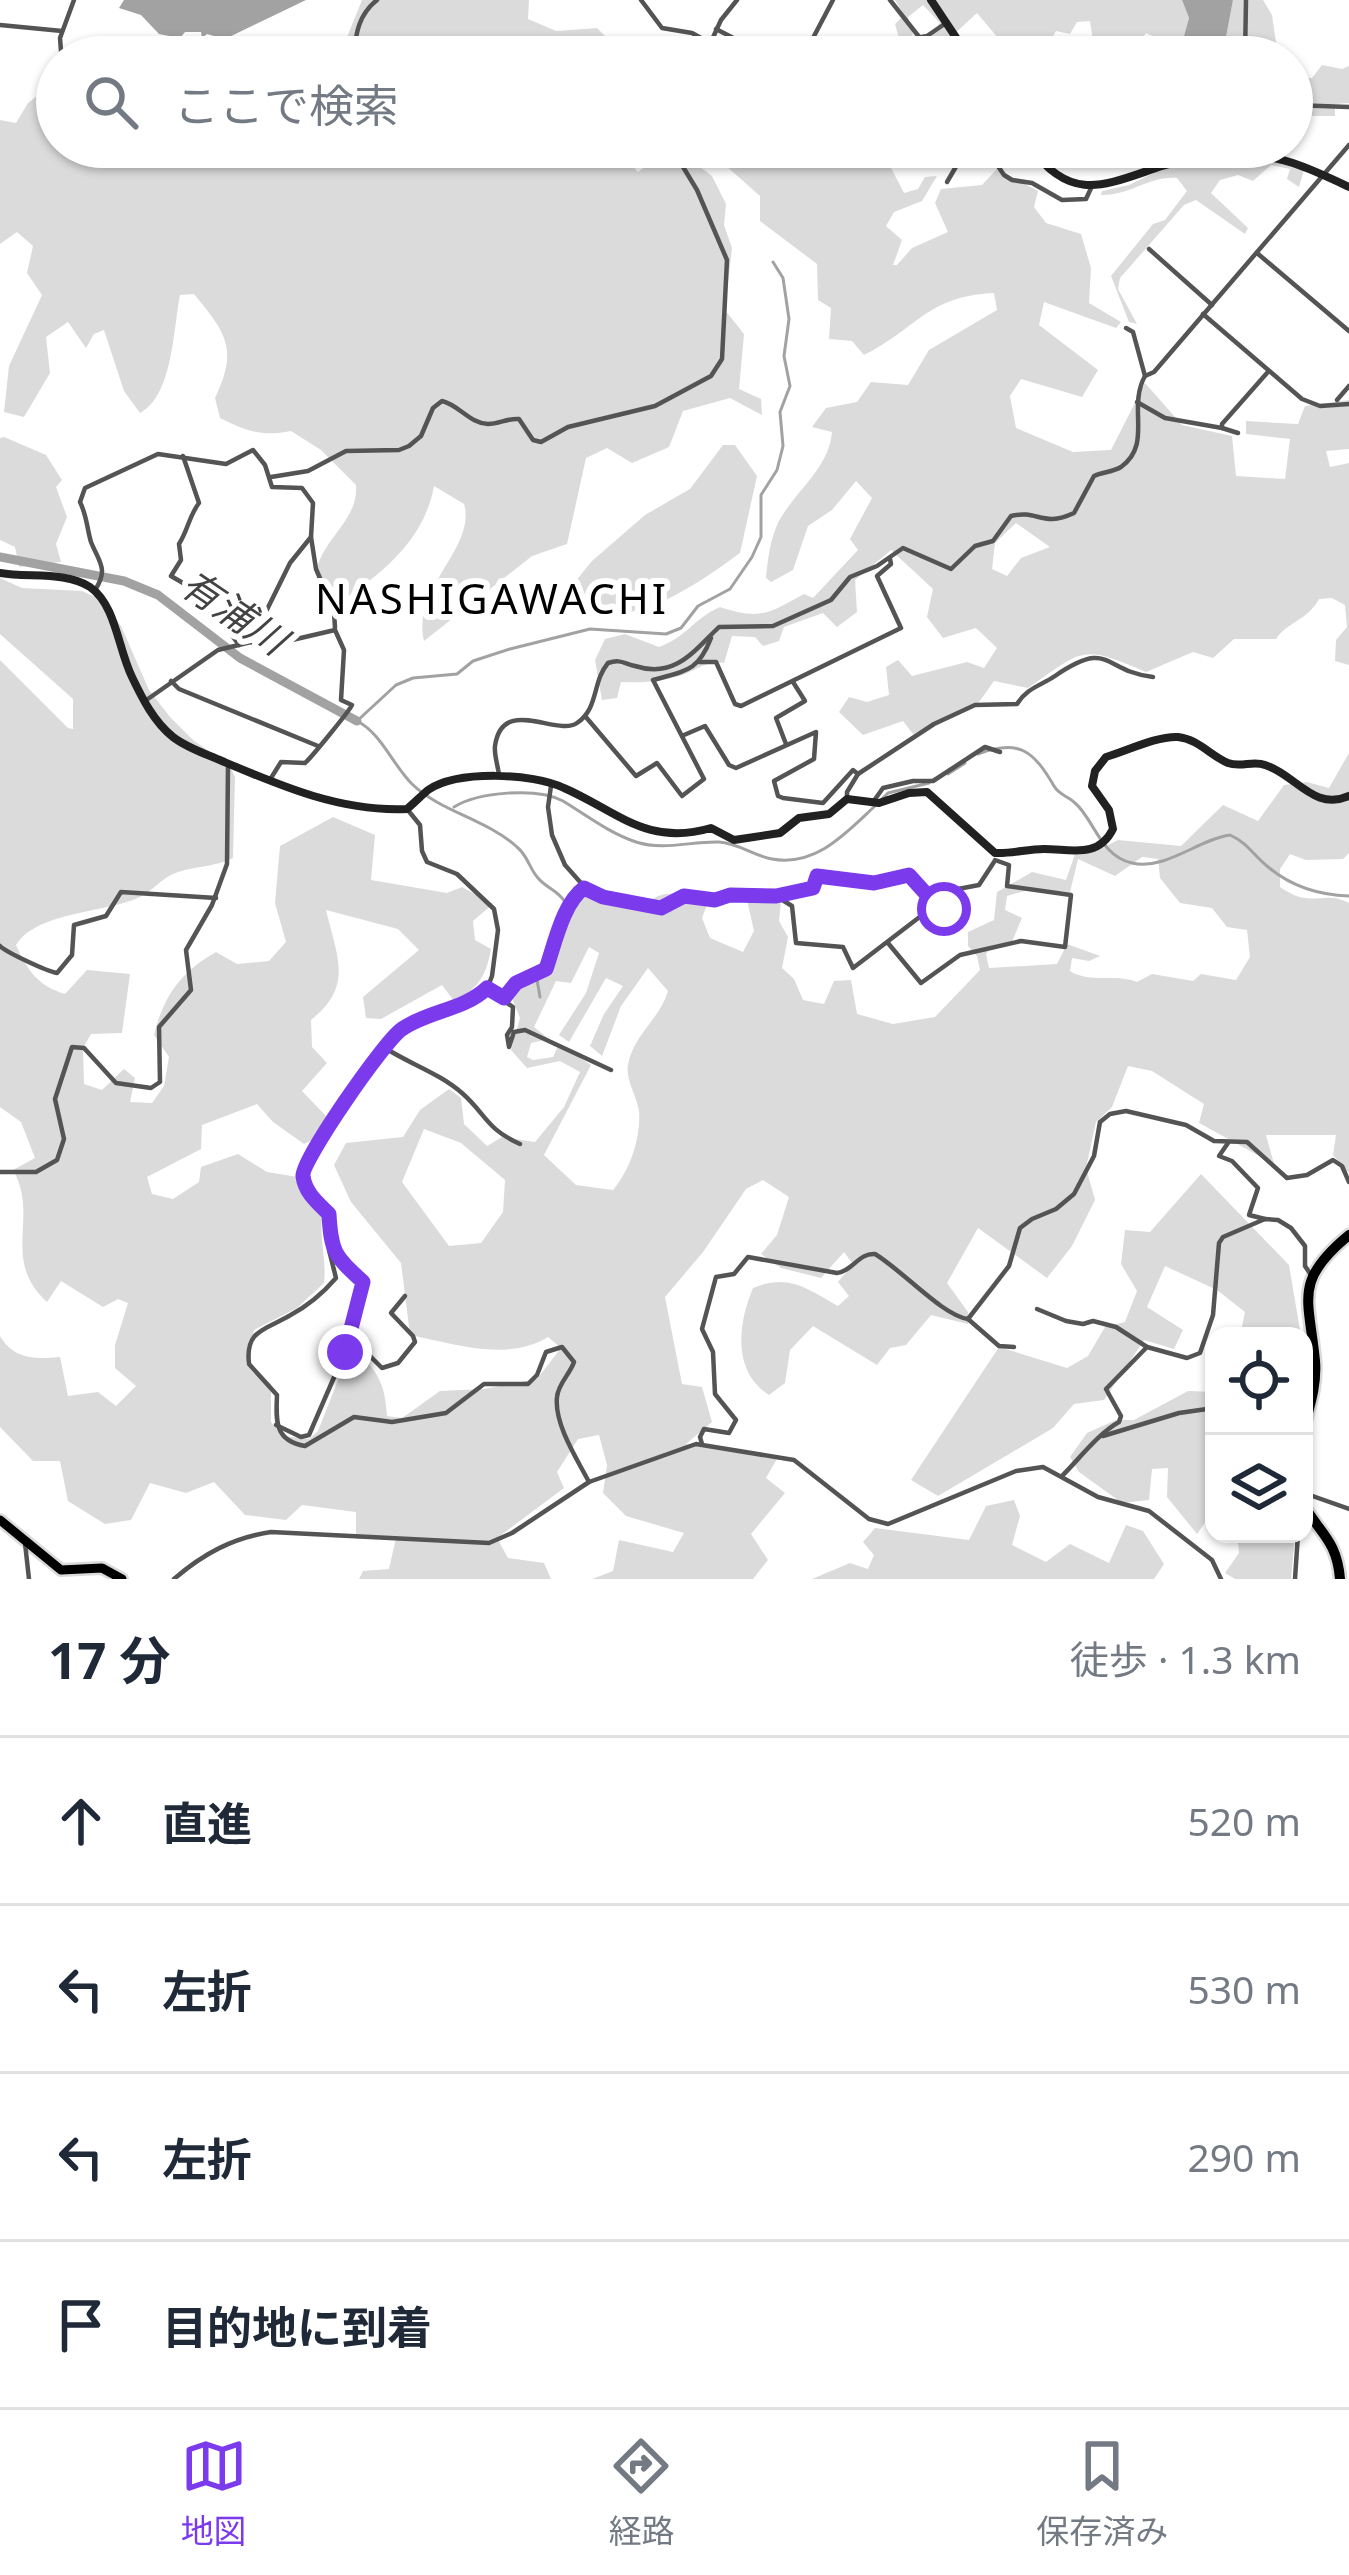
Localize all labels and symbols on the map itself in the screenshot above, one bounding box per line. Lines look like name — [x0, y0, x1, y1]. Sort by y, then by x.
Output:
water label: 有浦川 — [172, 556, 301, 668]
district label: NASHIGAWACHI — [315, 569, 669, 626]
route start — [917, 882, 971, 936]
route end — [318, 1325, 372, 1379]

